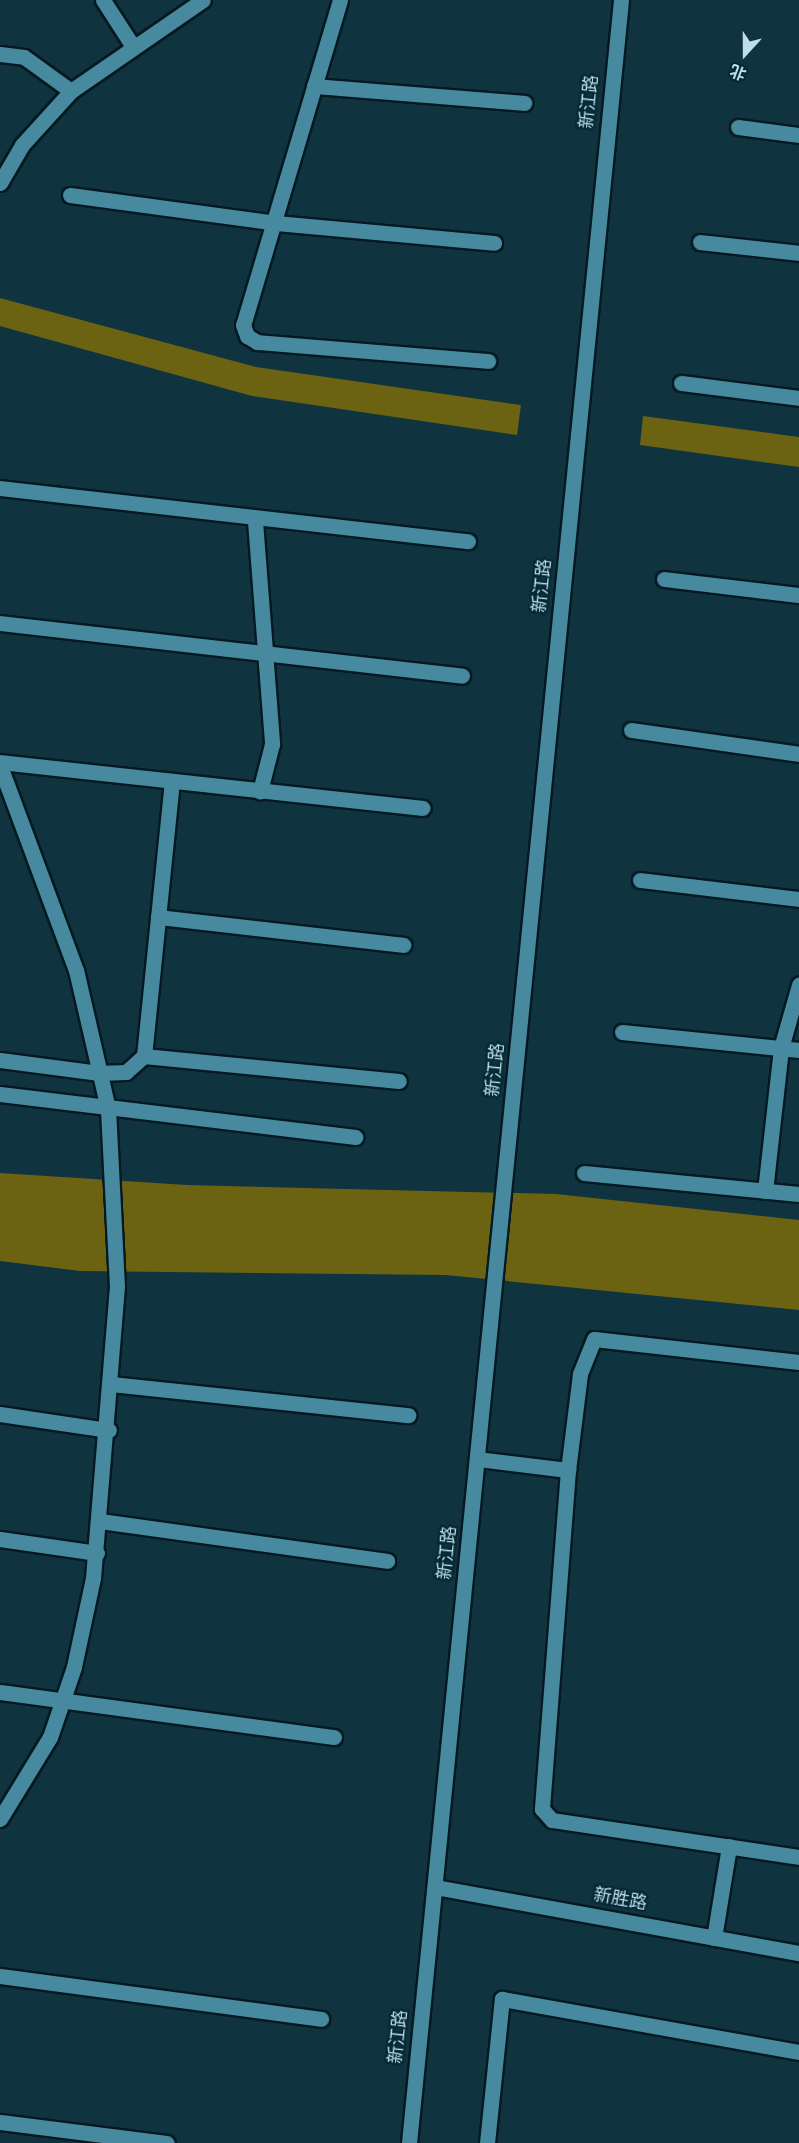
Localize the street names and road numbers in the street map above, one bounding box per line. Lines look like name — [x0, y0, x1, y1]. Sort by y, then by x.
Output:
street label: 新江路 — [577, 74, 605, 130]
street label: 新江路 — [530, 558, 558, 614]
street label: 新江路 — [483, 1042, 511, 1098]
street label: 新江路 — [435, 1525, 463, 1581]
street label: 新胜路 — [592, 1886, 648, 1916]
street label: 新江路 — [386, 2009, 414, 2065]

